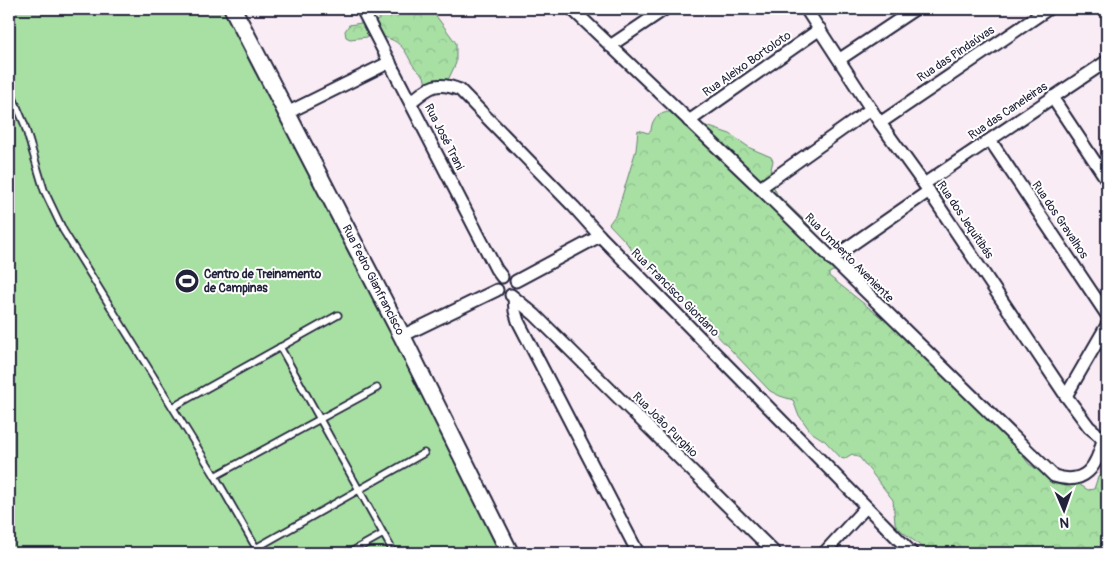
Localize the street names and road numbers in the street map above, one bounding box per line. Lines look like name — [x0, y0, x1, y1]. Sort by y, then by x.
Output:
street label: Rua das Pindaúvas — [914, 22, 998, 85]
street label: Rua Aleixo Bortoloto — [700, 28, 794, 100]
street label: Rua das Caneleiras — [966, 79, 1051, 143]
street label: Rua José Trani — [421, 101, 467, 173]
street label: Rua dos Jequitibás — [933, 178, 997, 262]
street label: Rua dos Gravalhos — [1029, 178, 1092, 262]
street label: Rua Umberto Aveniente — [801, 210, 897, 306]
street label: Rua Pedro Gianfrancisco — [339, 222, 408, 338]
street label: Rua Francisco Giordano — [628, 246, 723, 341]
street label: Rua João Purghio — [629, 389, 701, 461]

